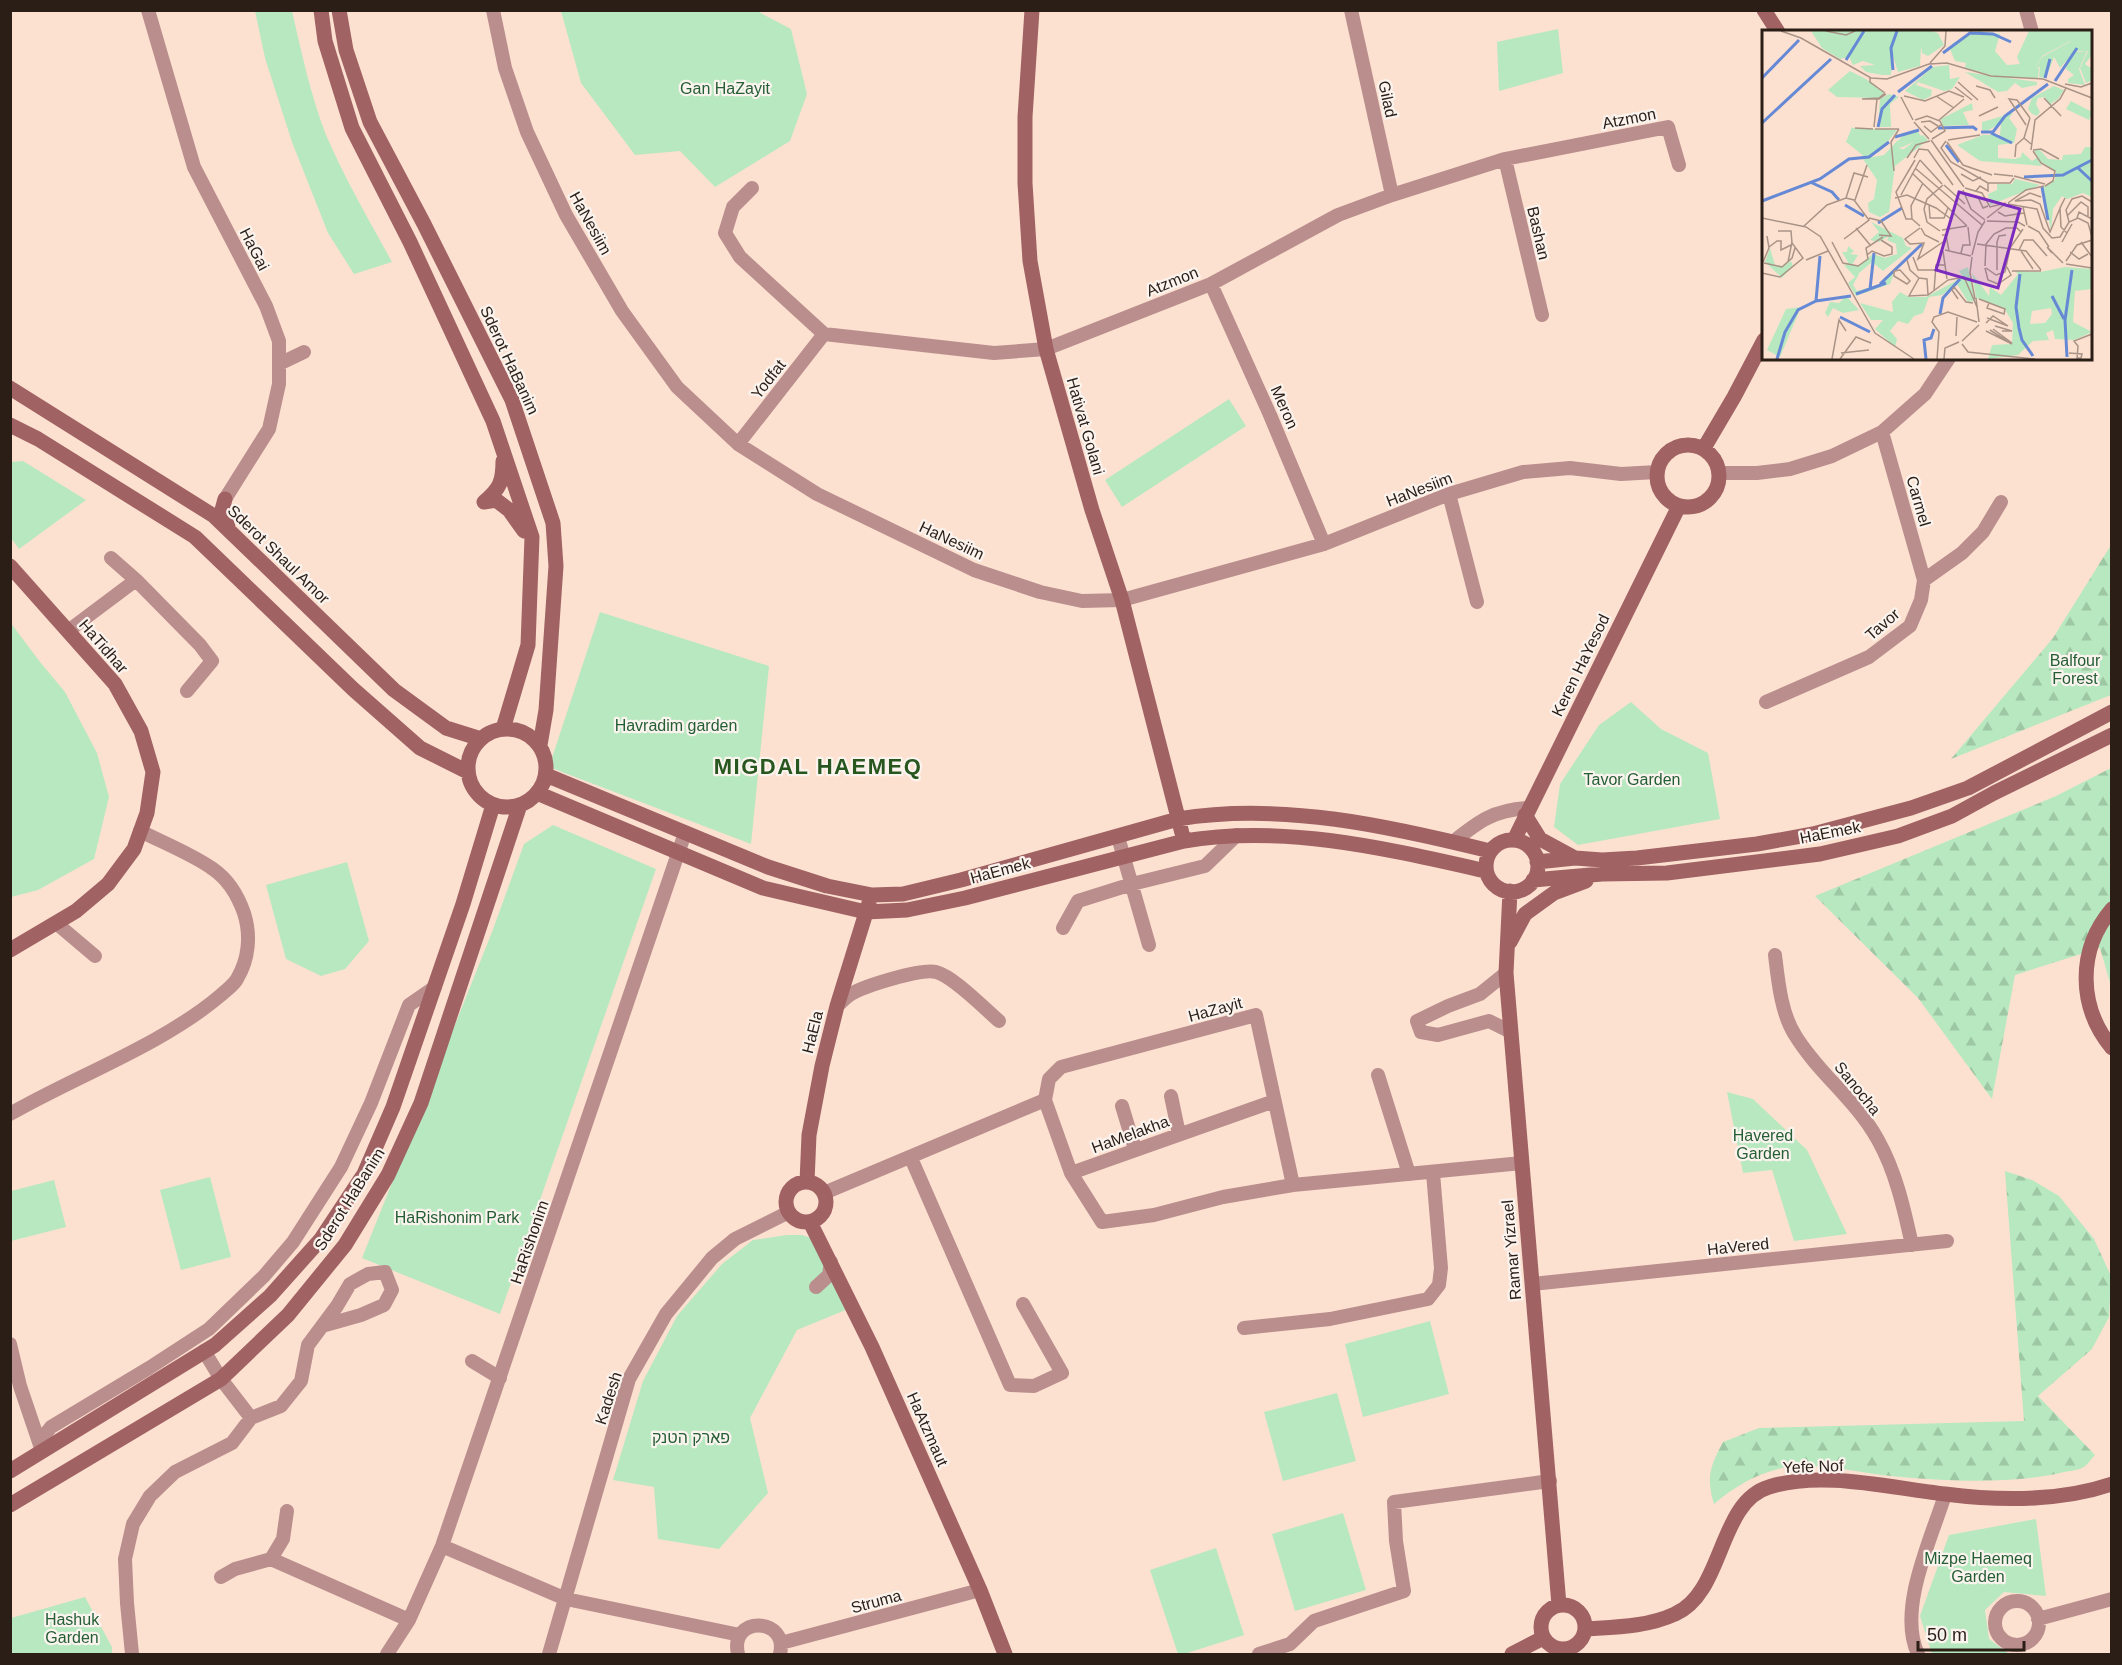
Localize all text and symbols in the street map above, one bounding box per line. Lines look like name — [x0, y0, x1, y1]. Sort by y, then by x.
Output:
inset map — [1762, 30, 2092, 360]
street label: Gilad — [1375, 79, 1400, 119]
park label: Gan HaZayit — [680, 80, 770, 97]
street label: Atzmon — [1601, 105, 1657, 132]
street label: HaNesiim — [566, 189, 615, 258]
street label: Bashan — [1524, 205, 1553, 261]
street label: HaGai — [237, 225, 272, 273]
street label: Atzmon — [1144, 263, 1201, 300]
street label: Sderot HaBanim — [477, 303, 542, 417]
street label: Yodfat — [748, 356, 789, 402]
street label: Hativat Golani — [1063, 375, 1108, 477]
street label: Meron — [1268, 383, 1302, 431]
street label: HaNesiim — [1384, 469, 1455, 510]
street label: Carmel — [1903, 474, 1934, 528]
street label: Sderot Shaul Amor — [224, 502, 333, 608]
street label: HaNesiim — [917, 518, 987, 563]
street label: Tavor — [1862, 605, 1903, 644]
street label: Keren HaYesod — [1548, 611, 1613, 719]
street label: HaTidhar — [76, 616, 132, 677]
park label: Balfour Forest — [2050, 652, 2101, 687]
park label: Havradim garden — [615, 717, 737, 734]
district label: MIGDAL HAEMEQ — [714, 754, 922, 779]
park label: Tavor Garden — [1584, 771, 1680, 788]
street label: HaEmek — [1798, 818, 1863, 847]
street label: HaEmek — [968, 854, 1033, 887]
street label: HaZayit — [1186, 994, 1244, 1025]
street label: HaEla — [799, 1009, 826, 1055]
street label: Sanocha — [1831, 1058, 1884, 1118]
street label: HaMelakha — [1089, 1113, 1171, 1156]
park label: Havered Garden — [1733, 1127, 1793, 1162]
street label: Sderot HaBanim — [311, 1145, 388, 1254]
street label: HaRishonim — [507, 1198, 552, 1286]
street label: Ramar Yizrael — [1499, 1199, 1524, 1301]
park label: HaRishonim Park — [395, 1209, 520, 1226]
street label: HaVered — [1706, 1235, 1770, 1258]
street label: Kadesh — [592, 1370, 625, 1427]
street label: HaAtzmaut — [904, 1390, 952, 1469]
park label: פארק הטנק — [652, 1429, 730, 1446]
street label: Yefe Nof — [1782, 1457, 1844, 1476]
park label: Mizpe Haemeq Garden — [1924, 1550, 2032, 1585]
street label: Struma — [849, 1587, 903, 1616]
park label: Hashuk Garden — [45, 1611, 100, 1646]
scale bar — [1918, 1614, 2024, 1652]
text: 50 m — [1927, 1625, 1967, 1645]

